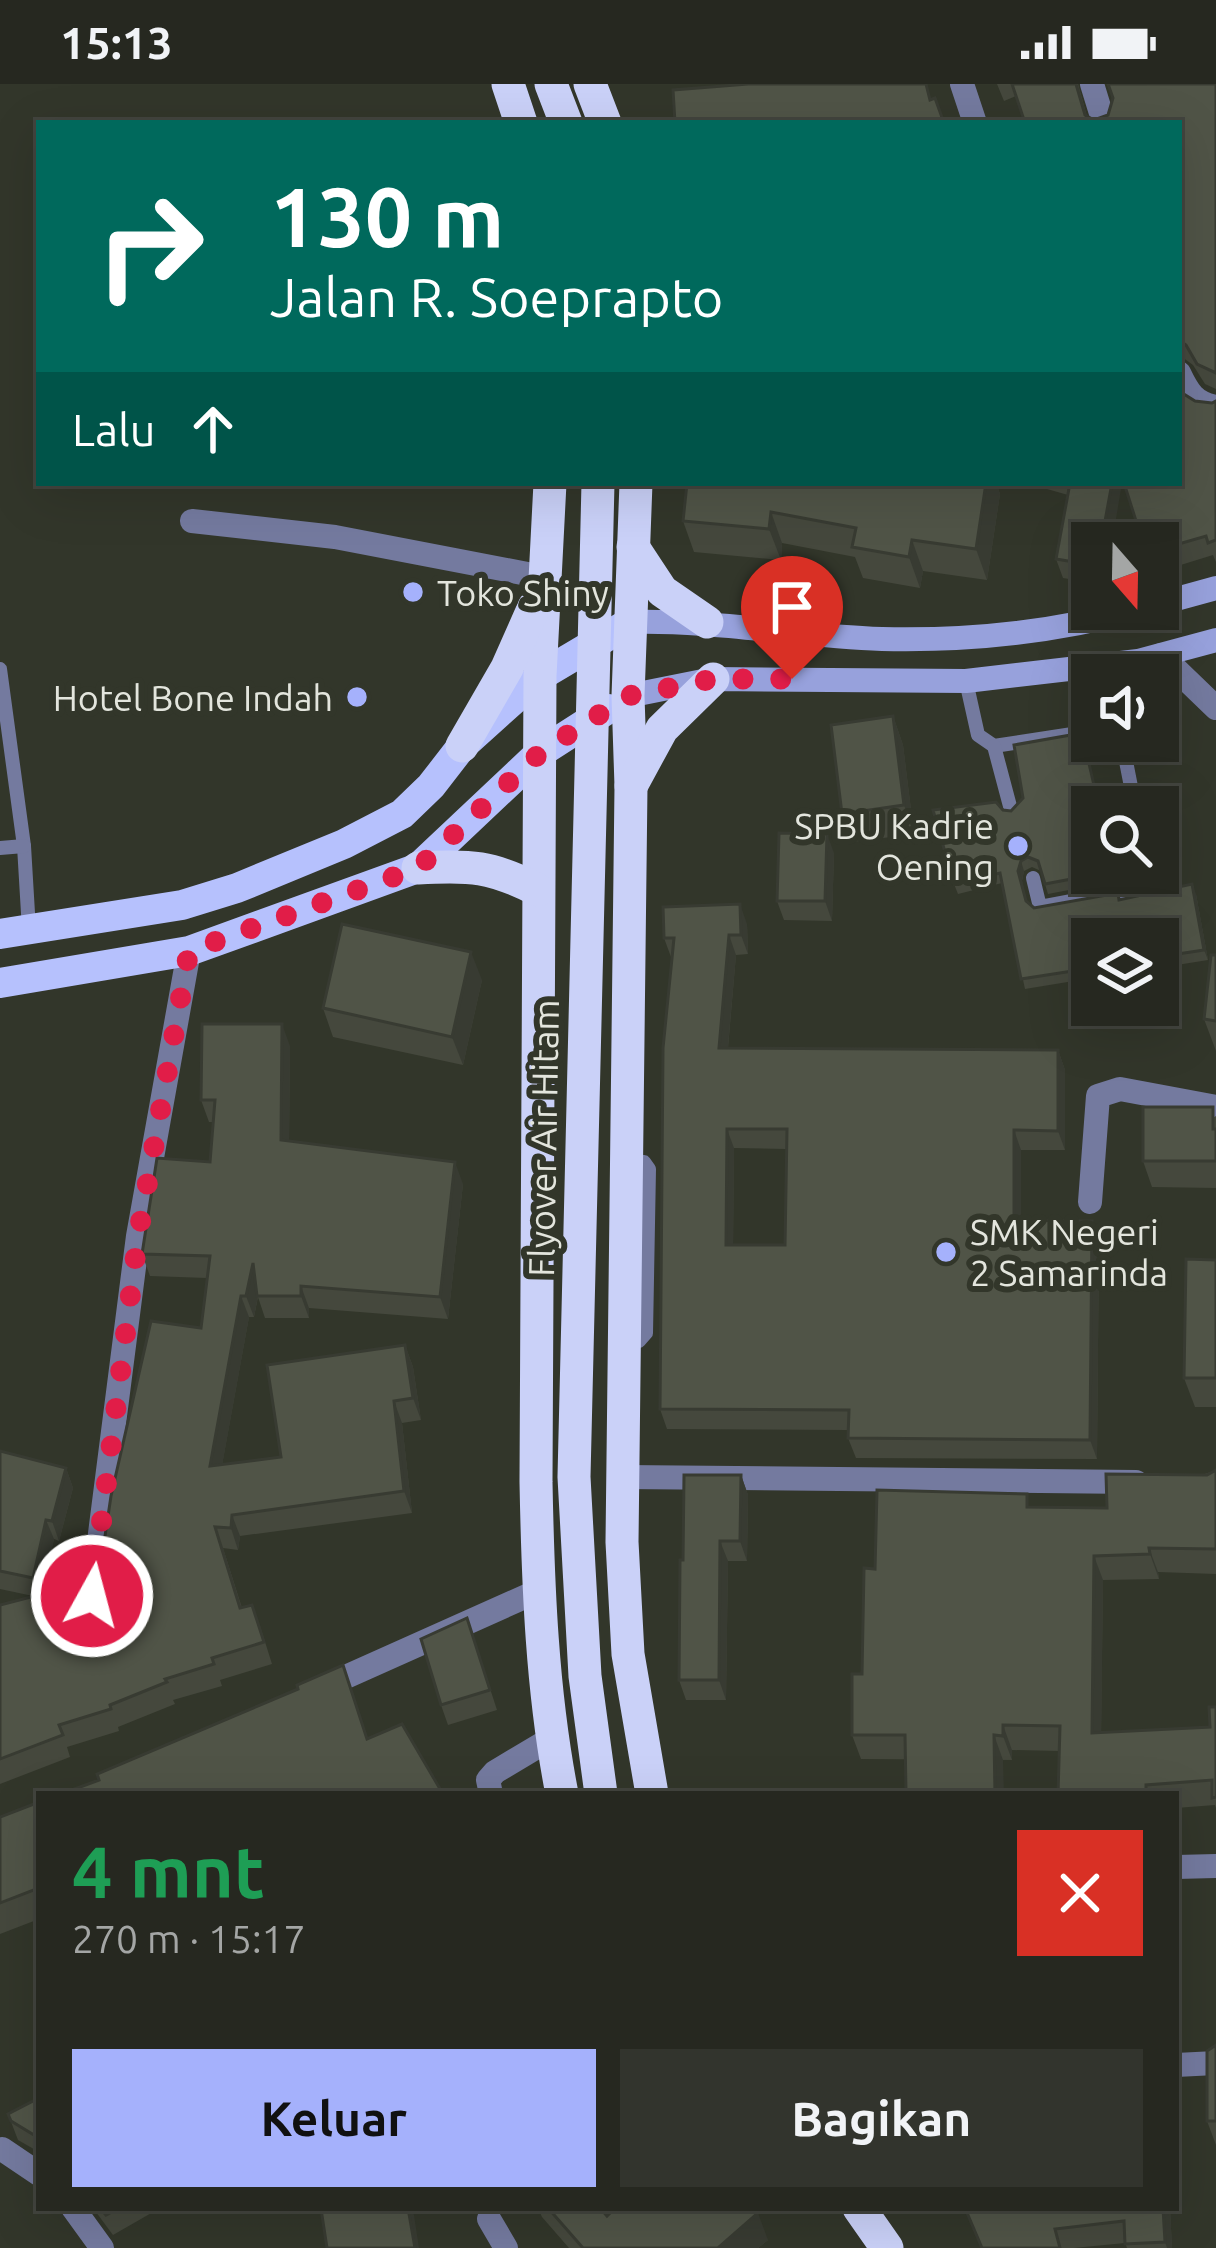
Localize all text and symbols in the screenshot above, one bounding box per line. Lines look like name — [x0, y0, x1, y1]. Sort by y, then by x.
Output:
text: 15:13 — [60, 17, 173, 68]
icon: right — [72, 168, 228, 324]
text: 130 m — [270, 169, 504, 263]
text: Jalan R. Soeprapto — [270, 267, 723, 327]
icon: ahead — [180, 396, 246, 462]
text: Lalu — [72, 404, 156, 455]
north arrow — [1071, 522, 1179, 630]
map controls — [1071, 522, 1179, 1026]
pin — [741, 556, 843, 679]
place label: Toko Shiny — [437, 572, 609, 613]
icon: arrive — [759, 574, 825, 640]
marker: Toko Shiny — [400, 579, 426, 605]
button: sound — [1071, 654, 1179, 762]
place label: Hotel Bone Indah — [53, 677, 333, 718]
marker: Hotel Bone Indah — [344, 684, 370, 710]
button: search — [1071, 786, 1179, 894]
place label: SPBU Kadrie Oening — [794, 805, 994, 887]
marker: SPBU Kadrie Oening — [1005, 833, 1031, 859]
button: layers — [1071, 918, 1179, 1026]
street label: Flyover Air Hitam — [520, 999, 566, 1277]
place label: SMK Negeri 2 Samarinda — [970, 1211, 1168, 1293]
marker: SMK Negeri 2 Samarinda — [933, 1239, 959, 1265]
position arrow — [29, 1533, 155, 1659]
button: close — [1017, 1830, 1143, 1956]
text: 4 mnt — [72, 1831, 265, 1912]
text: 270 m · 15:17 — [72, 1917, 306, 1960]
button: Keluar — [72, 2049, 596, 2187]
button: Bagikan — [620, 2049, 1143, 2187]

